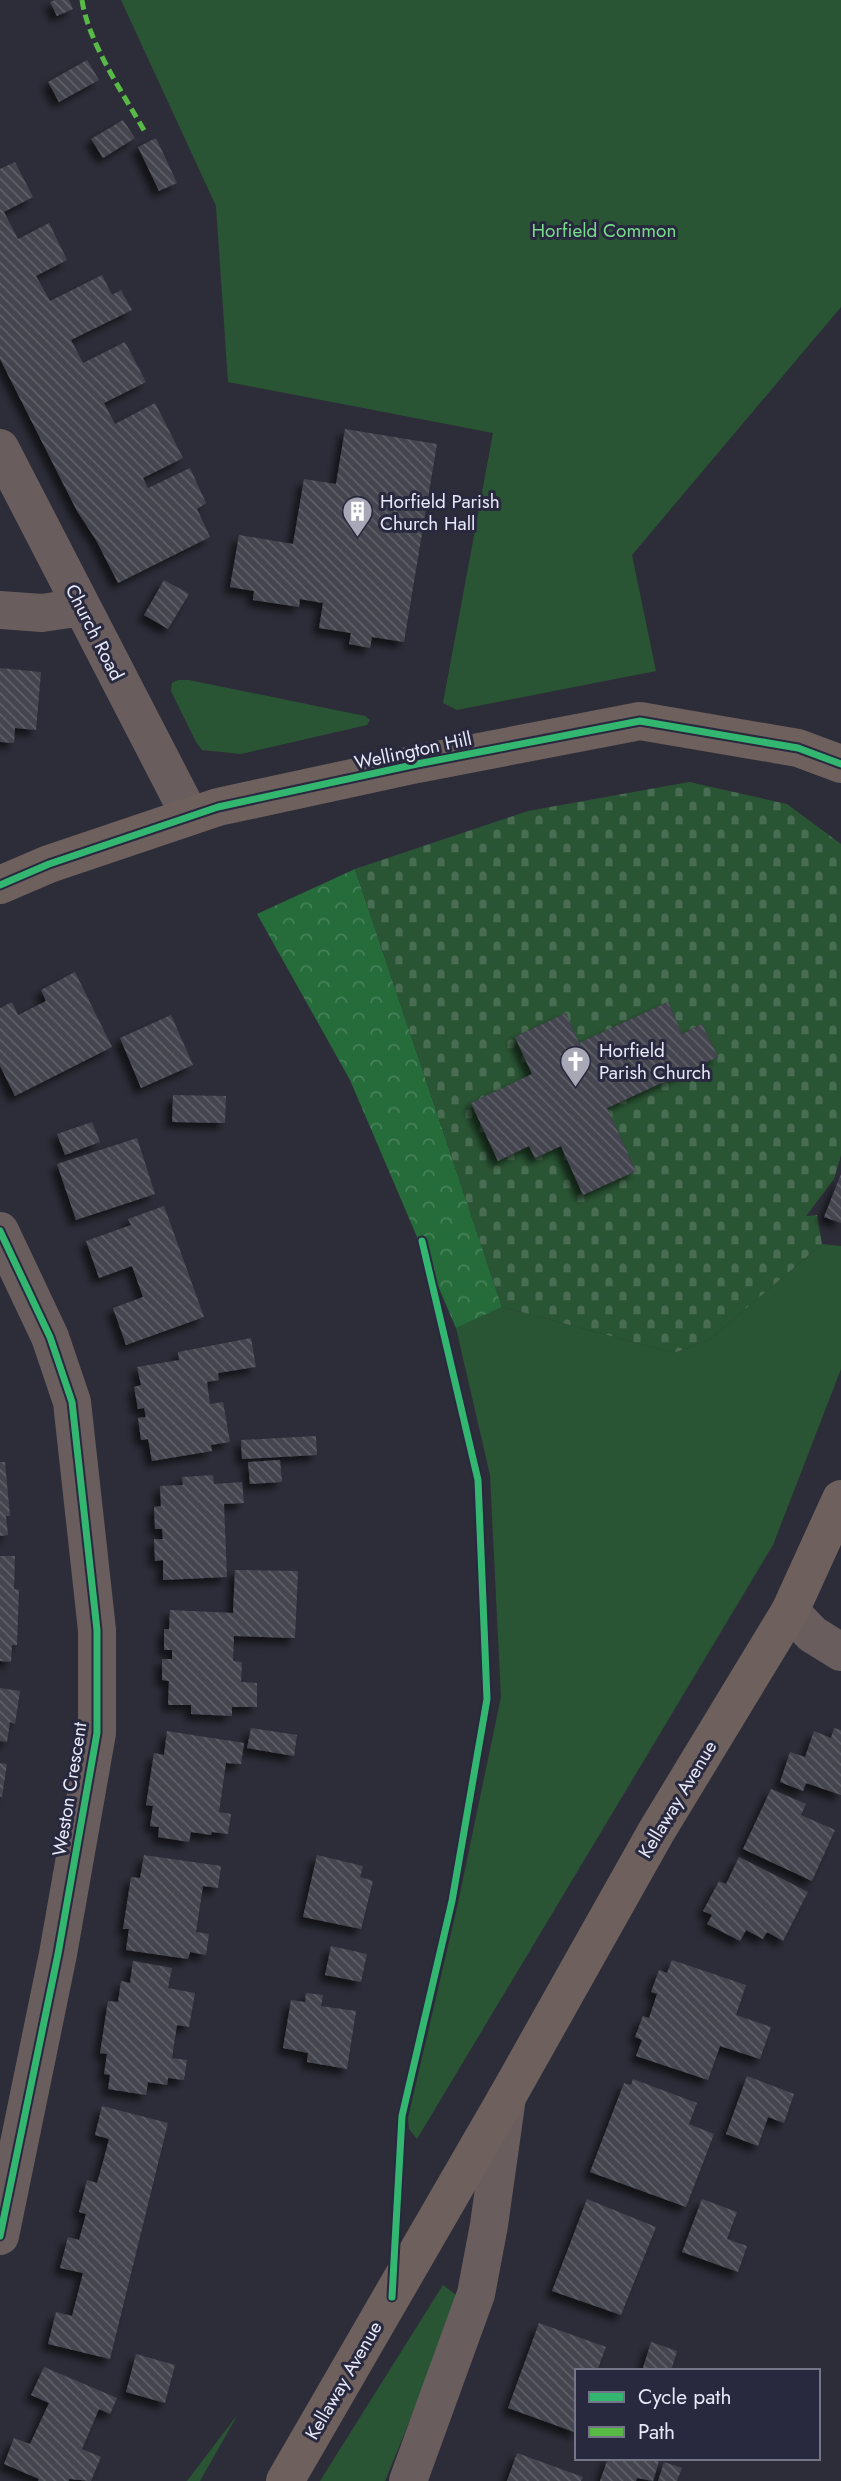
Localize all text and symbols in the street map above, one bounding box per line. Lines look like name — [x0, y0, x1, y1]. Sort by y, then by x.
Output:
park label: Horfield Common — [532, 217, 676, 244]
place label: Horfield Parish Church Hall — [380, 488, 500, 537]
building icon: Horfield Parish Church Hall — [340, 495, 374, 539]
street label: Church Road — [59, 579, 130, 685]
street label: Wellington Hill — [352, 725, 474, 776]
place label: Horfield Parish Church — [599, 1037, 711, 1086]
church icon: Horfield Parish Church — [559, 1044, 593, 1088]
street label: Weston Crescent — [46, 1720, 93, 1858]
street label: Kellaway Avenue — [632, 1735, 723, 1863]
street label: Kellaway Avenue — [299, 2316, 388, 2445]
legend — [575, 2369, 820, 2460]
text: Cycle path — [638, 2382, 731, 2412]
text: Path — [638, 2417, 675, 2447]

